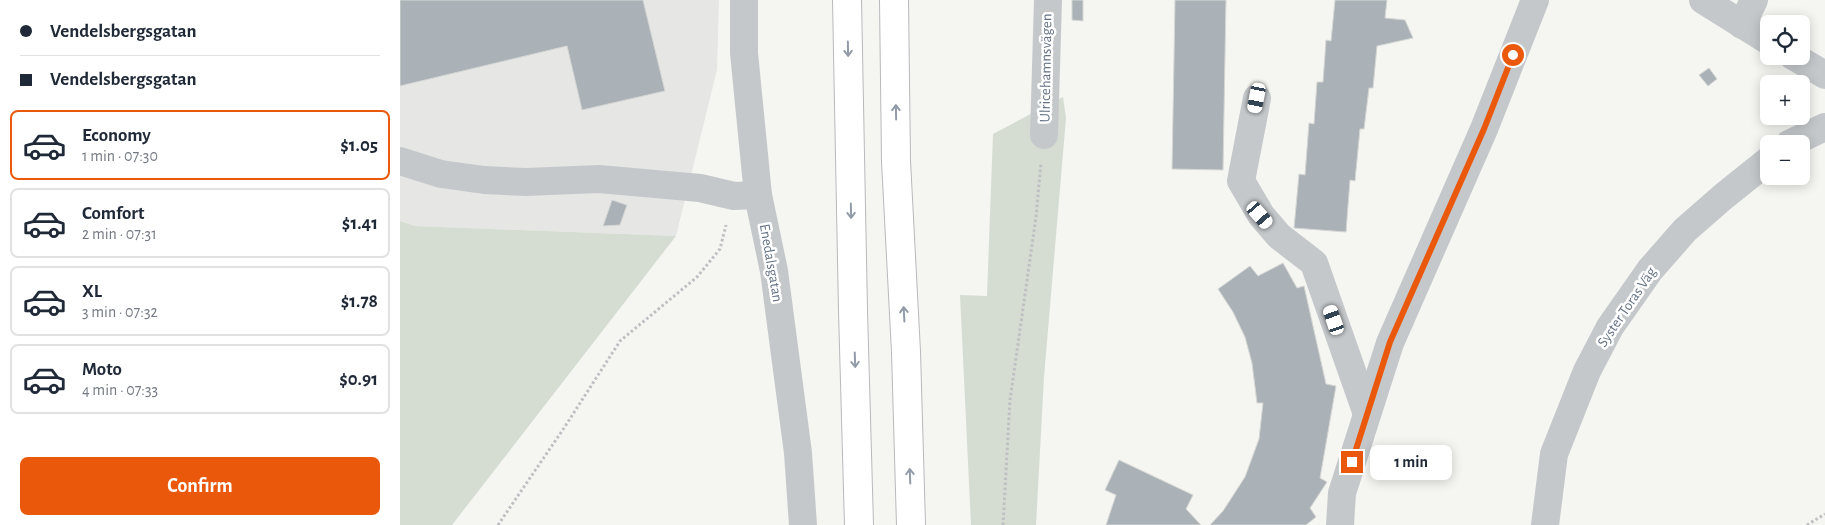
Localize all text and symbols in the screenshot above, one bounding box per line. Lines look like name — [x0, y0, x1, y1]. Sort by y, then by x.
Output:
street label: Ulricehamnsvägen — [1038, 13, 1054, 123]
map controls — [1760, 15, 1810, 185]
button: locate — [1760, 15, 1810, 65]
text: Vendelsbergsgatan — [50, 22, 197, 41]
one-way arrow — [844, 40, 853, 56]
route start — [1502, 44, 1524, 66]
text: Vendelsbergsgatan — [50, 70, 197, 89]
button: + — [1760, 75, 1810, 125]
car — [1246, 82, 1267, 114]
one-way arrow — [891, 105, 901, 121]
icon: car — [22, 123, 67, 168]
text: Economy — [82, 126, 151, 145]
button: − — [1760, 135, 1810, 185]
text: $1.05 — [340, 136, 378, 155]
text: 1 min · 07:30 — [82, 148, 158, 164]
car — [1244, 199, 1275, 231]
icon: car — [22, 201, 67, 246]
one-way arrow — [847, 203, 856, 219]
text: Comfort — [82, 204, 144, 223]
text: $1.41 — [342, 214, 378, 233]
street label: Enedalsgatan — [757, 223, 785, 303]
text: 2 min · 07:31 — [82, 226, 157, 242]
street label: Syster Toras Väg — [1595, 264, 1660, 350]
icon: car — [22, 279, 67, 324]
text: XL — [82, 282, 102, 301]
text: $1.78 — [341, 292, 378, 311]
car — [1322, 303, 1345, 337]
text: 3 min · 07:32 — [82, 304, 158, 320]
one-way arrow — [900, 306, 909, 322]
one-way arrow — [850, 352, 859, 368]
icon: car — [22, 357, 67, 402]
text: Moto — [82, 360, 122, 379]
text: $0.91 — [339, 370, 378, 389]
text: 4 min · 07:33 — [82, 382, 158, 398]
callout: 1 min — [1370, 444, 1452, 480]
route end — [1341, 451, 1363, 473]
text: 1 min — [1394, 454, 1428, 470]
button: Confirm — [20, 457, 380, 515]
one-way arrow — [905, 469, 914, 485]

